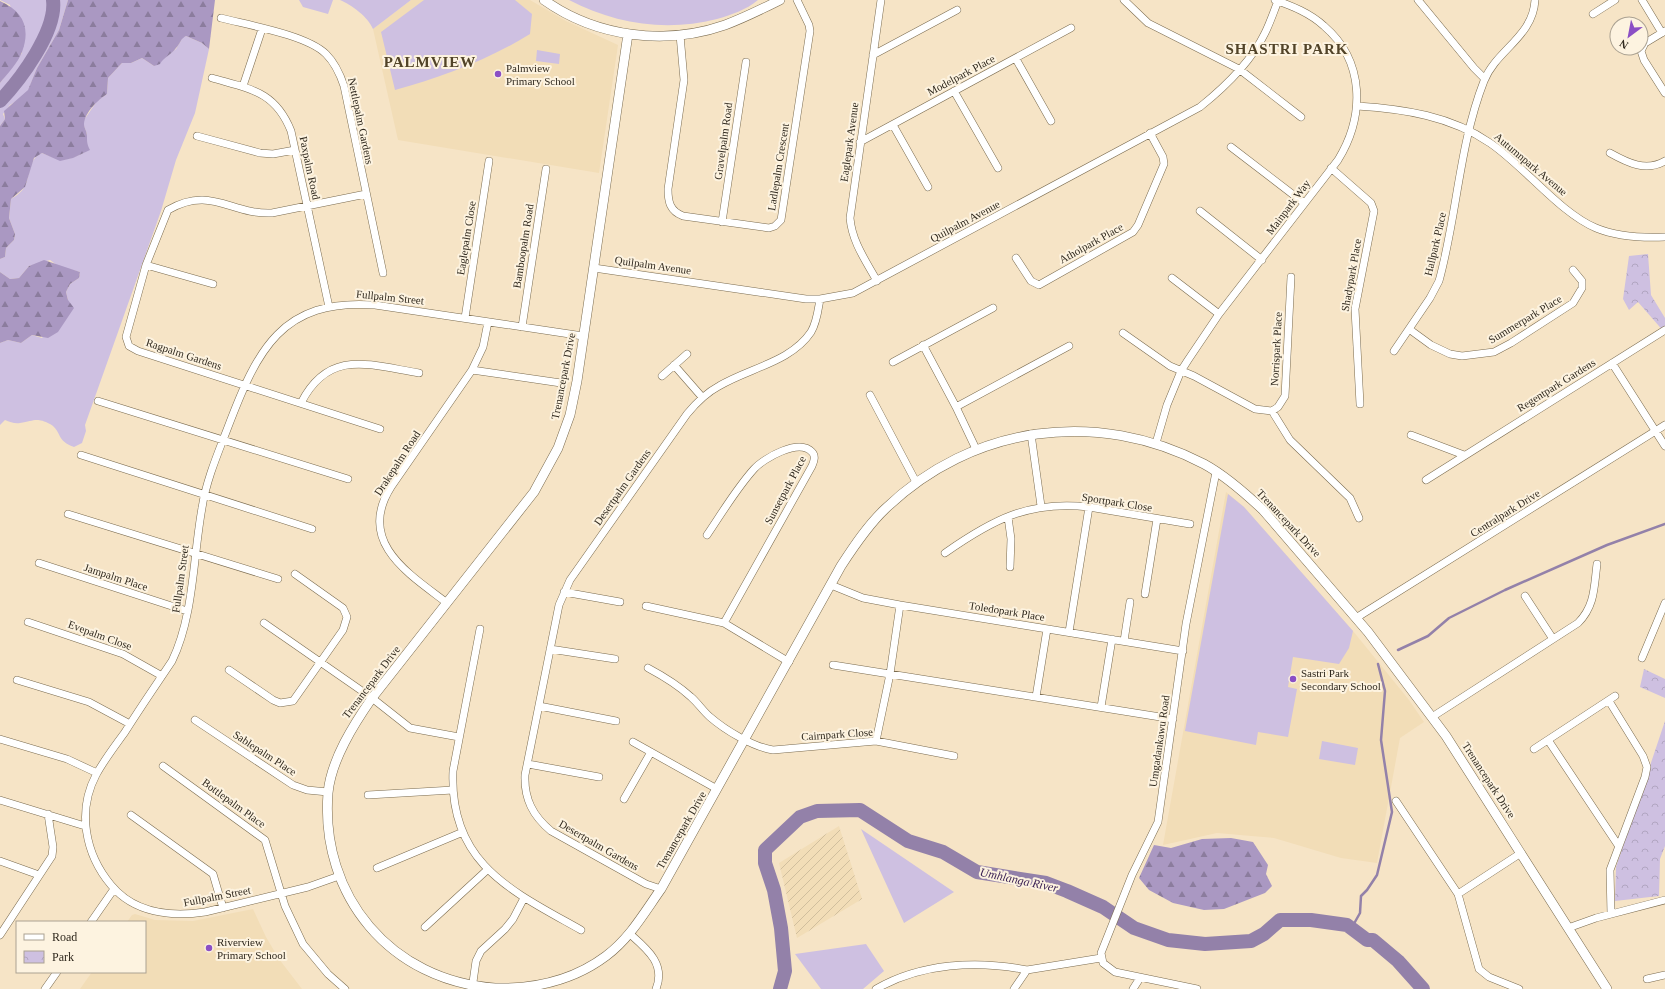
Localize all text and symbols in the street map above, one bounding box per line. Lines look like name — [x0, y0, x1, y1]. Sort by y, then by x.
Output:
north arrow — [1609, 16, 1649, 56]
text: N — [1617, 37, 1630, 52]
district label: SHASTRI PARK — [1226, 41, 1349, 57]
street label: Modelpark Place — [925, 52, 997, 98]
district label: PALMVIEW — [384, 54, 476, 70]
place label: Palmview Primary School — [506, 62, 575, 87]
marker: Palmview Primary School — [493, 69, 503, 79]
street label: Nettlepalm Gardens — [346, 77, 376, 165]
street label: Gravelpalm Road — [712, 101, 734, 180]
street label: Eaglepark Avenue — [837, 101, 861, 183]
street label: Ladlepalm Crescent — [765, 122, 791, 212]
street label: Autumnpark Avenue — [1492, 130, 1570, 198]
street label: Paxpalm Road — [297, 135, 323, 201]
street label: Mainpark Way — [1264, 177, 1313, 237]
street label: Quilpalm Avenue — [928, 198, 1002, 244]
street label: Eaglepalm Close — [454, 200, 478, 276]
street label: Bamboopalm Road — [510, 202, 536, 289]
street label: Hallpark Place — [1422, 211, 1448, 277]
street label: Atholpark Place — [1057, 220, 1125, 266]
street label: Shadypark Place — [1339, 238, 1363, 312]
street label: Quilpalm Avenue — [614, 254, 692, 276]
street label: Fullpalm Street — [355, 287, 425, 307]
street label: Summerpark Place — [1486, 292, 1564, 346]
street label: Norrispark Place — [1268, 312, 1284, 386]
street label: Trenancepark Drive — [549, 332, 577, 420]
street label: Ragpalm Gardens — [145, 336, 223, 372]
street label: Regentpark Gardens — [1515, 356, 1597, 414]
street label: Drakepalm Road — [372, 428, 423, 498]
street label: Desertpalm Gardens — [591, 447, 653, 527]
street label: Sunsetpark Place — [762, 454, 808, 526]
street label: Trenancepark Drive — [1255, 487, 1323, 559]
street label: Centralpark Drive — [1468, 487, 1542, 539]
street label: Sportpark Close — [1081, 491, 1153, 514]
street label: Fullpalm Street — [169, 544, 191, 614]
street label: Jampalm Place — [83, 561, 149, 593]
street label: Toledopark Place — [968, 599, 1046, 623]
street label: Evepalm Close — [67, 618, 134, 652]
street label: Trenancepark Drive — [340, 643, 402, 721]
place label: Sastri Park Secondary School — [1301, 667, 1381, 692]
marker: Sastri Park Secondary School — [1288, 674, 1298, 684]
street label: Umgadankawu Road — [1147, 694, 1171, 788]
street label: Cairnpark Close — [801, 726, 873, 742]
street label: Sablepalm Place — [231, 728, 299, 778]
street label: Trenancepark Drive — [1460, 740, 1518, 820]
street label: Bottlepalm Place — [200, 776, 268, 830]
street label: Trenancepark Drive — [654, 789, 708, 871]
street label: Desertpalm Gardens — [557, 817, 641, 873]
water label: Umhlanga River — [979, 865, 1060, 895]
street label: Fullpalm Street — [182, 884, 252, 908]
legend — [16, 921, 146, 973]
text: Road — [52, 930, 77, 944]
place label: Riverview Primary School — [217, 936, 286, 961]
marker: Riverview Primary School — [204, 943, 214, 953]
text: Park — [52, 950, 74, 964]

